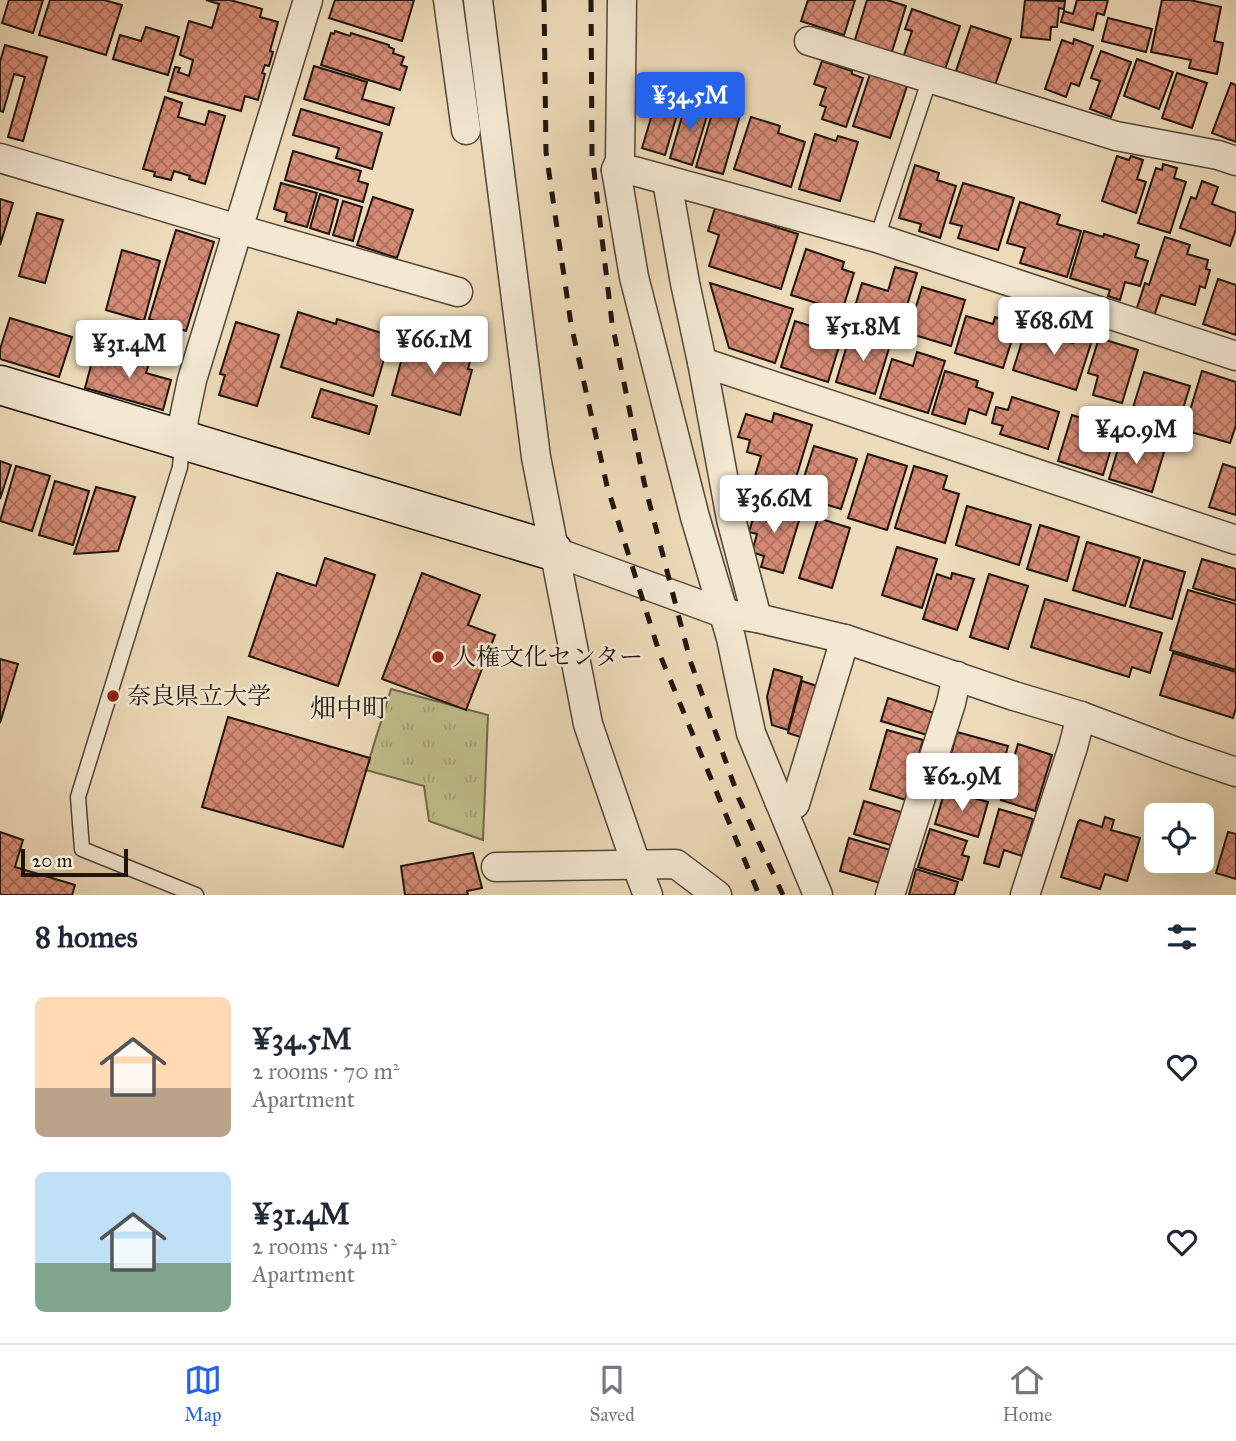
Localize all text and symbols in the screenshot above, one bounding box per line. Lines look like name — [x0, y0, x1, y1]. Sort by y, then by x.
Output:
pin: ¥34.5M — [633, 72, 747, 132]
text: ¥34.5M — [652, 81, 728, 109]
pin: ¥68.6M — [997, 298, 1111, 357]
pin: ¥51.8M — [806, 304, 920, 363]
text: ¥68.6M — [1014, 306, 1094, 334]
text: ¥51.8M — [825, 312, 901, 340]
pin: ¥66.1M — [377, 316, 491, 376]
pin: ¥31.4M — [72, 320, 186, 380]
text: ¥66.1M — [396, 325, 472, 353]
text: ¥31.4M — [92, 329, 166, 357]
pin: ¥40.9M — [1079, 406, 1193, 466]
text: ¥40.9M — [1095, 415, 1177, 443]
pin: ¥36.6M — [717, 476, 831, 535]
text: ¥36.6M — [736, 484, 812, 512]
place label: 人権文化センター — [452, 642, 643, 672]
marker: 人権文化センター — [430, 649, 446, 665]
place label: 奈良県立大学 — [127, 681, 271, 711]
marker: 奈良県立大学 — [105, 688, 121, 704]
district label: 畑中町 — [310, 692, 388, 724]
pin: ¥62.9M — [905, 754, 1019, 813]
text: ¥62.9M — [922, 762, 1002, 790]
map controls — [1144, 803, 1214, 873]
button: locate — [1144, 803, 1214, 873]
scale bar — [21, 846, 128, 878]
text: 20 m — [32, 849, 73, 872]
icon: filters — [1163, 918, 1201, 956]
text: 8 homes — [35, 919, 138, 955]
text: ¥34.5M — [252, 1021, 352, 1057]
icon: home — [91, 1025, 175, 1109]
icon: heart — [1163, 1048, 1201, 1086]
text: 2 rooms · 70 m² — [252, 1057, 400, 1085]
text: Apartment — [252, 1085, 355, 1113]
text: ¥31.4M — [252, 1196, 350, 1232]
icon: home — [91, 1200, 175, 1284]
icon: heart — [1163, 1223, 1201, 1261]
text: 2 rooms · 54 m² — [252, 1232, 397, 1260]
text: Apartment — [252, 1260, 355, 1288]
tab: Map — [184, 1361, 222, 1426]
tab: Saved — [590, 1361, 635, 1426]
tab: Home — [1002, 1361, 1052, 1426]

